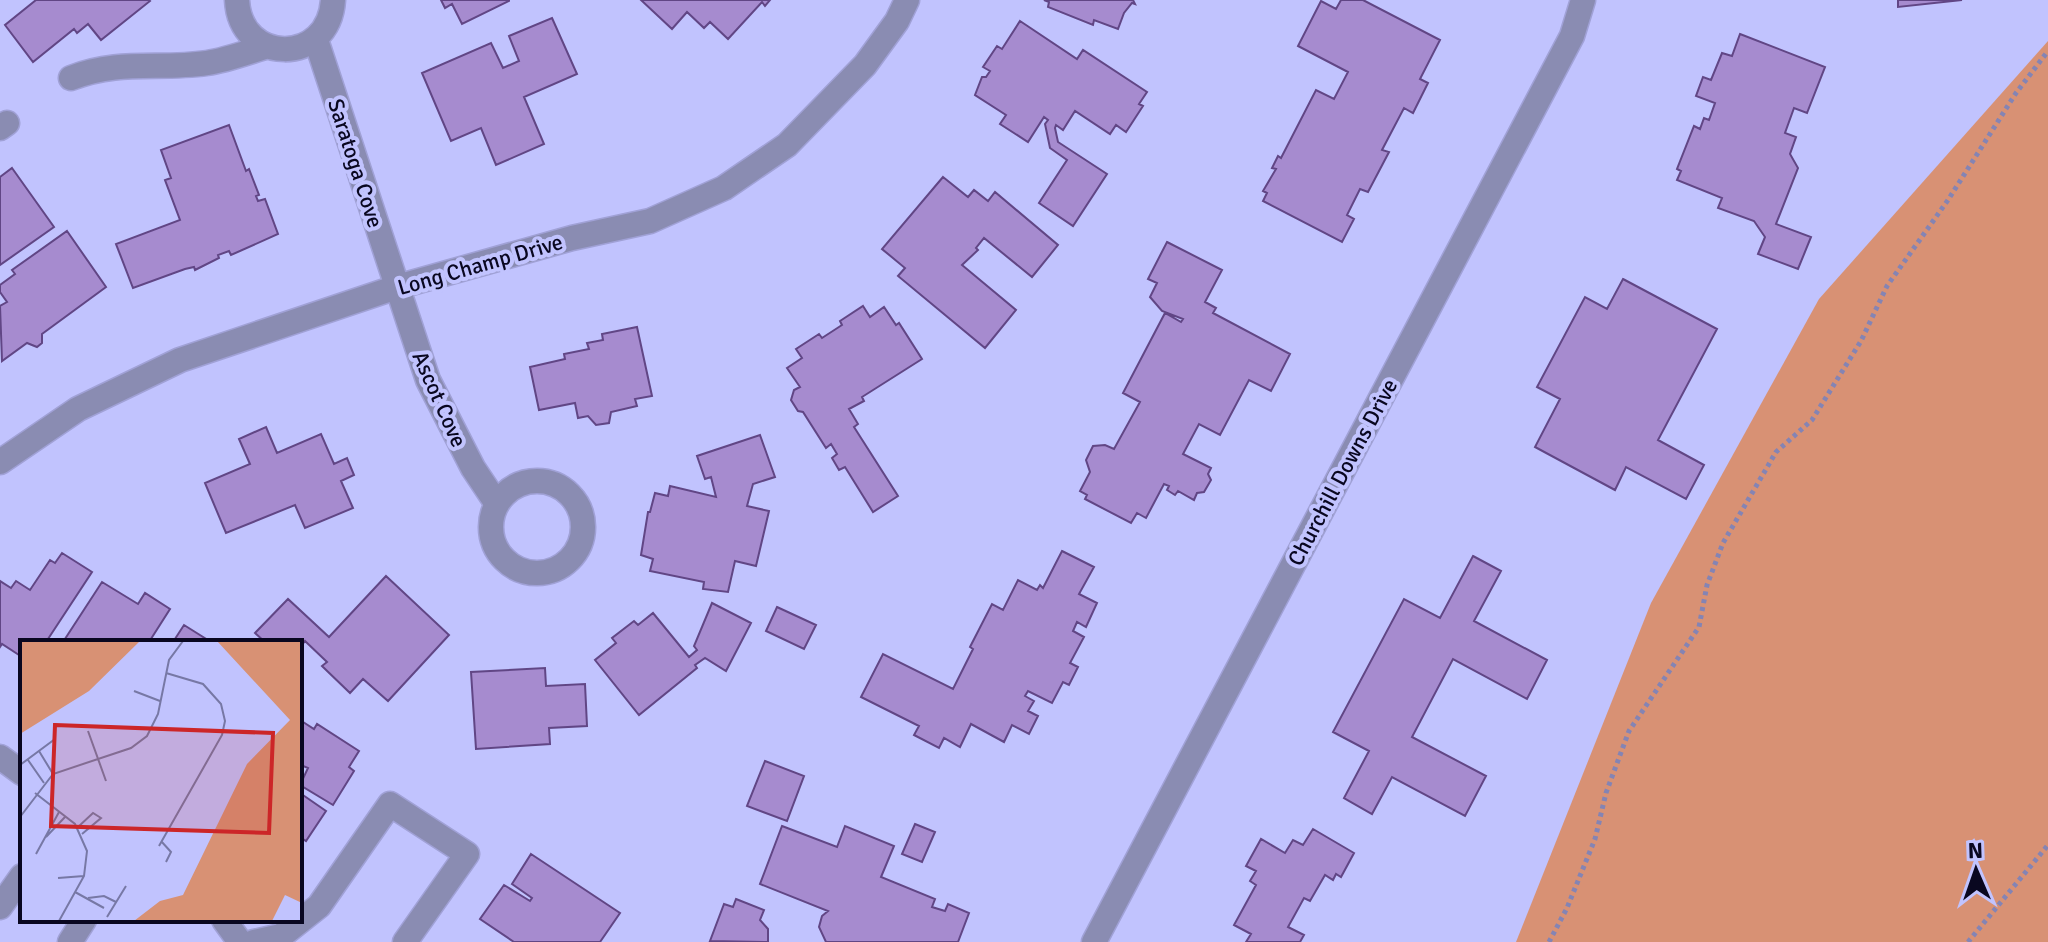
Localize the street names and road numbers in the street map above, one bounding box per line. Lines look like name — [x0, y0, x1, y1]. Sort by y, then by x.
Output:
street label: Saratoga Cove — [322, 95, 389, 231]
street label: Long Champ Drive — [394, 228, 566, 301]
street label: Ascot Cove — [406, 347, 473, 451]
street label: Churchill Downs Drive — [1282, 374, 1403, 570]

